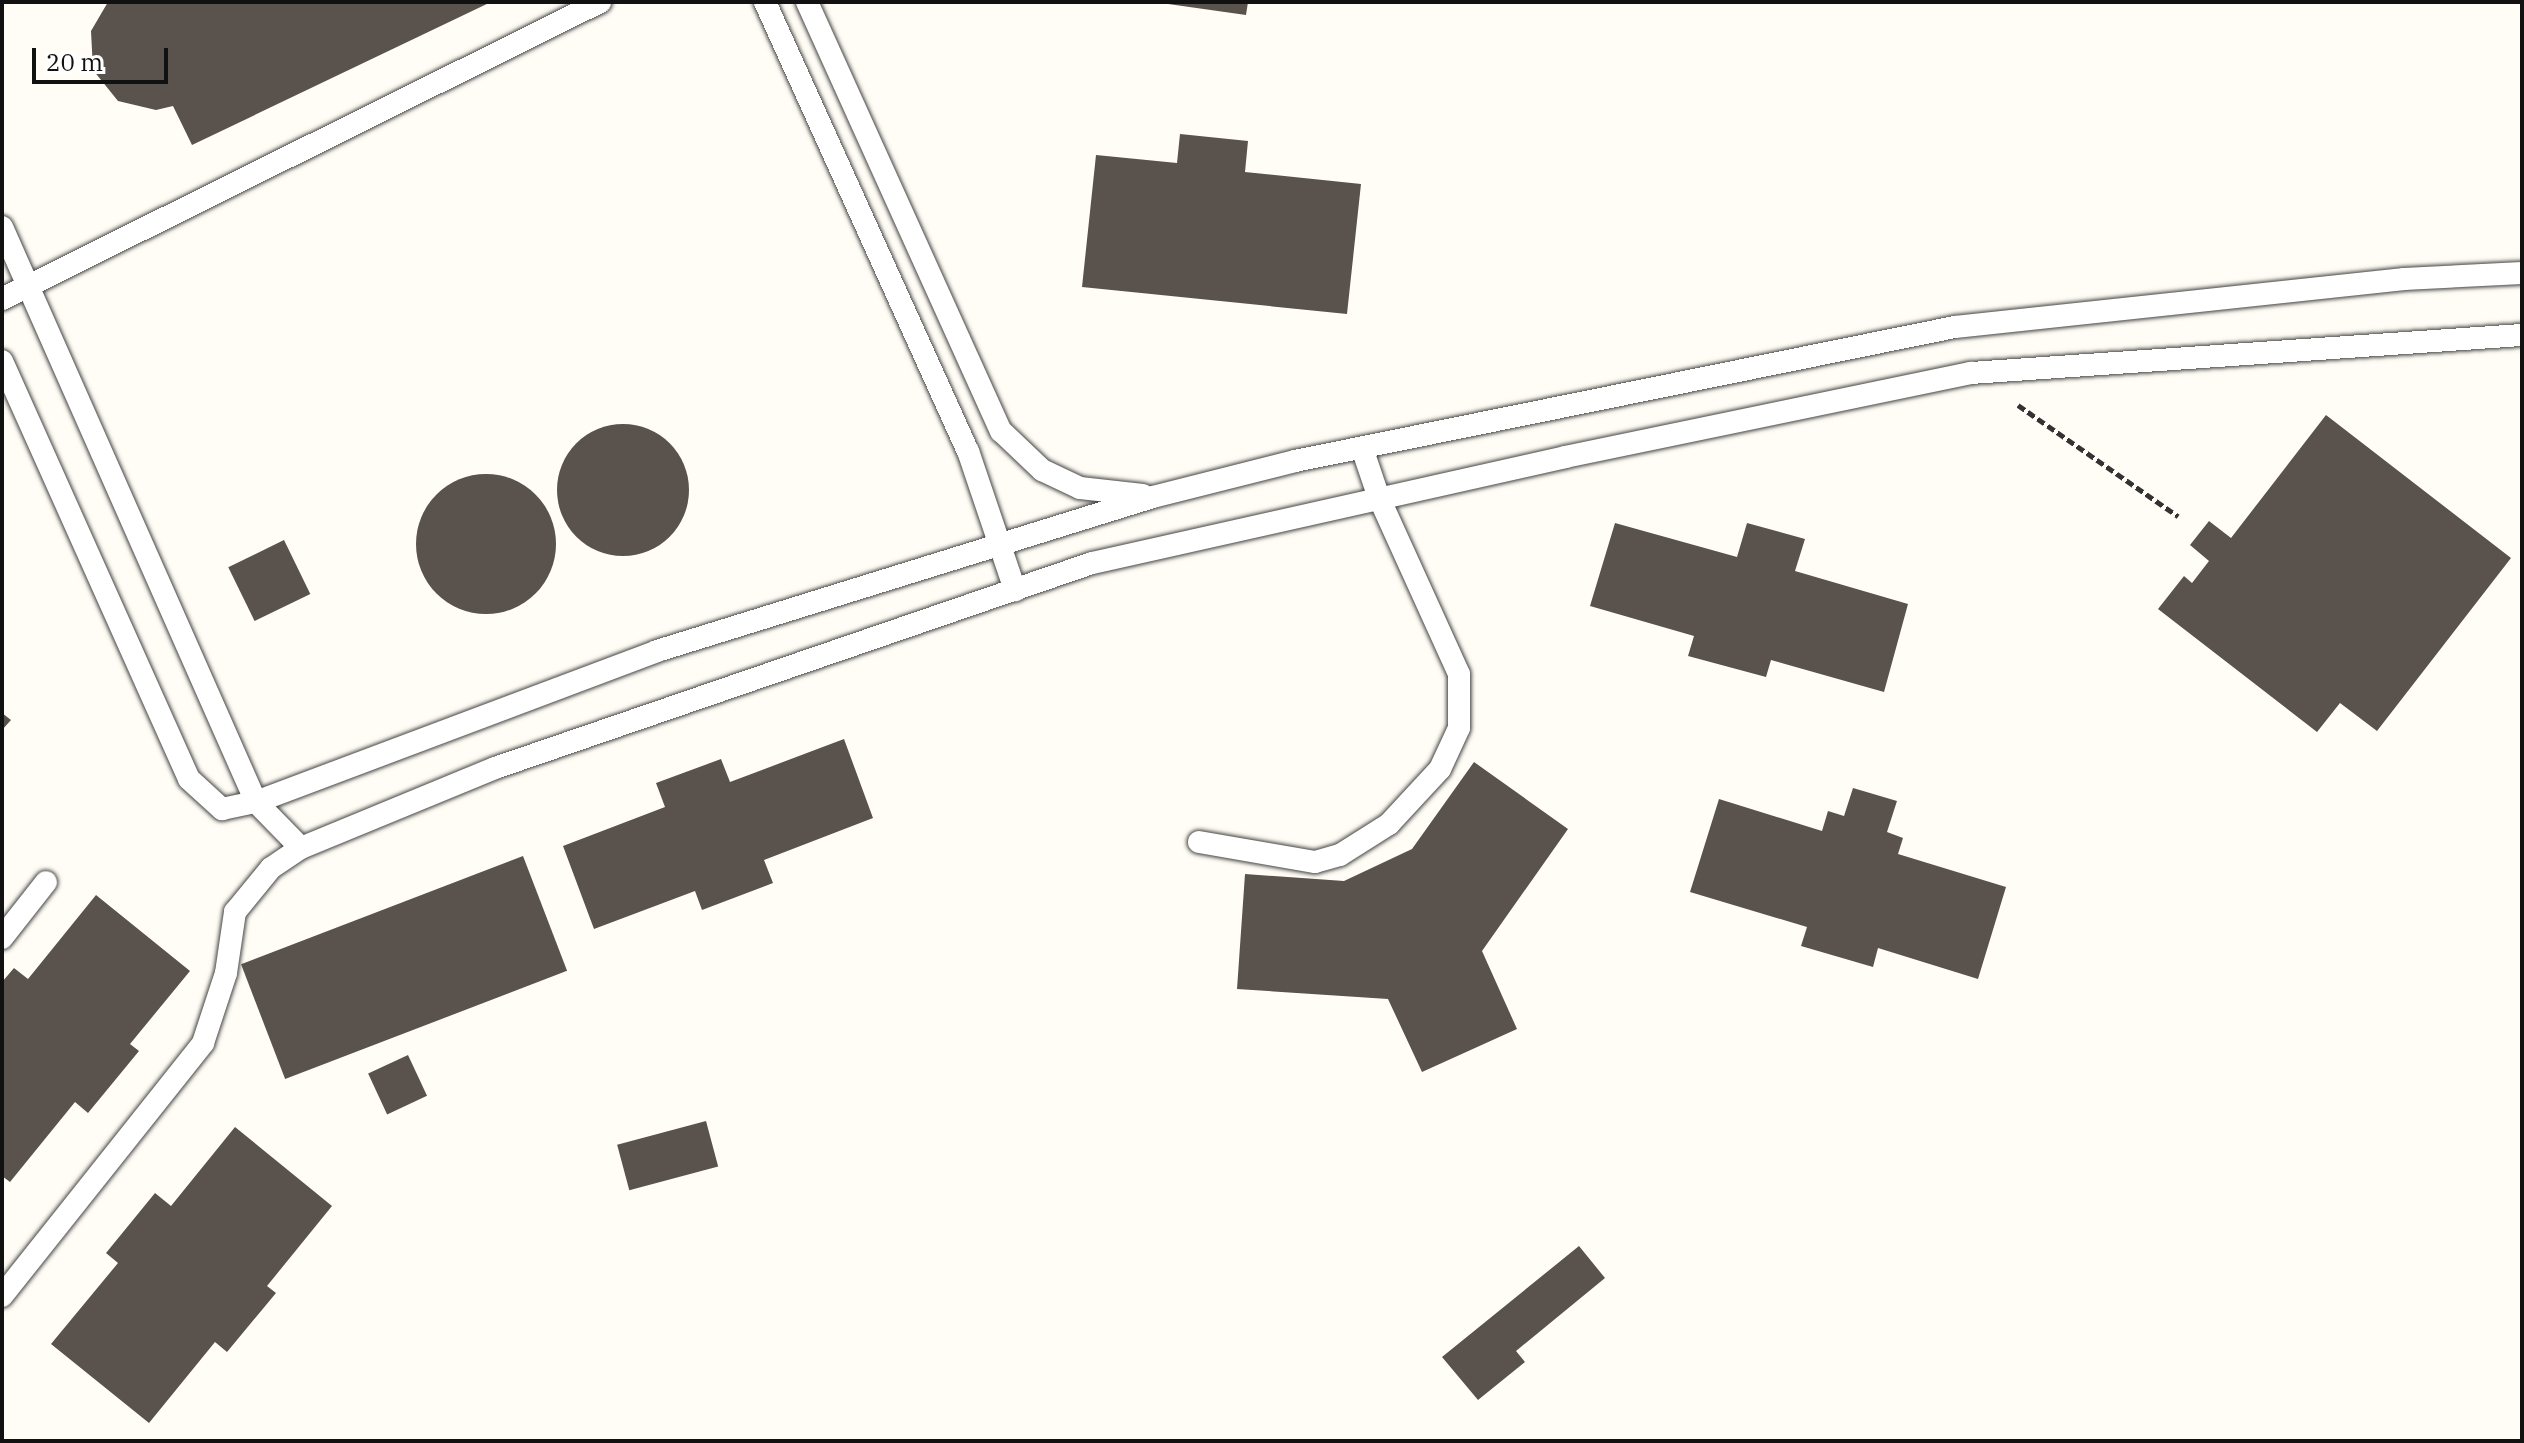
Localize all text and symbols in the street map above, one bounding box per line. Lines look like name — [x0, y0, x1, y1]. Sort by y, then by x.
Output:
scale bar — [36, 32, 172, 82]
text: 20 m — [46, 46, 103, 78]

